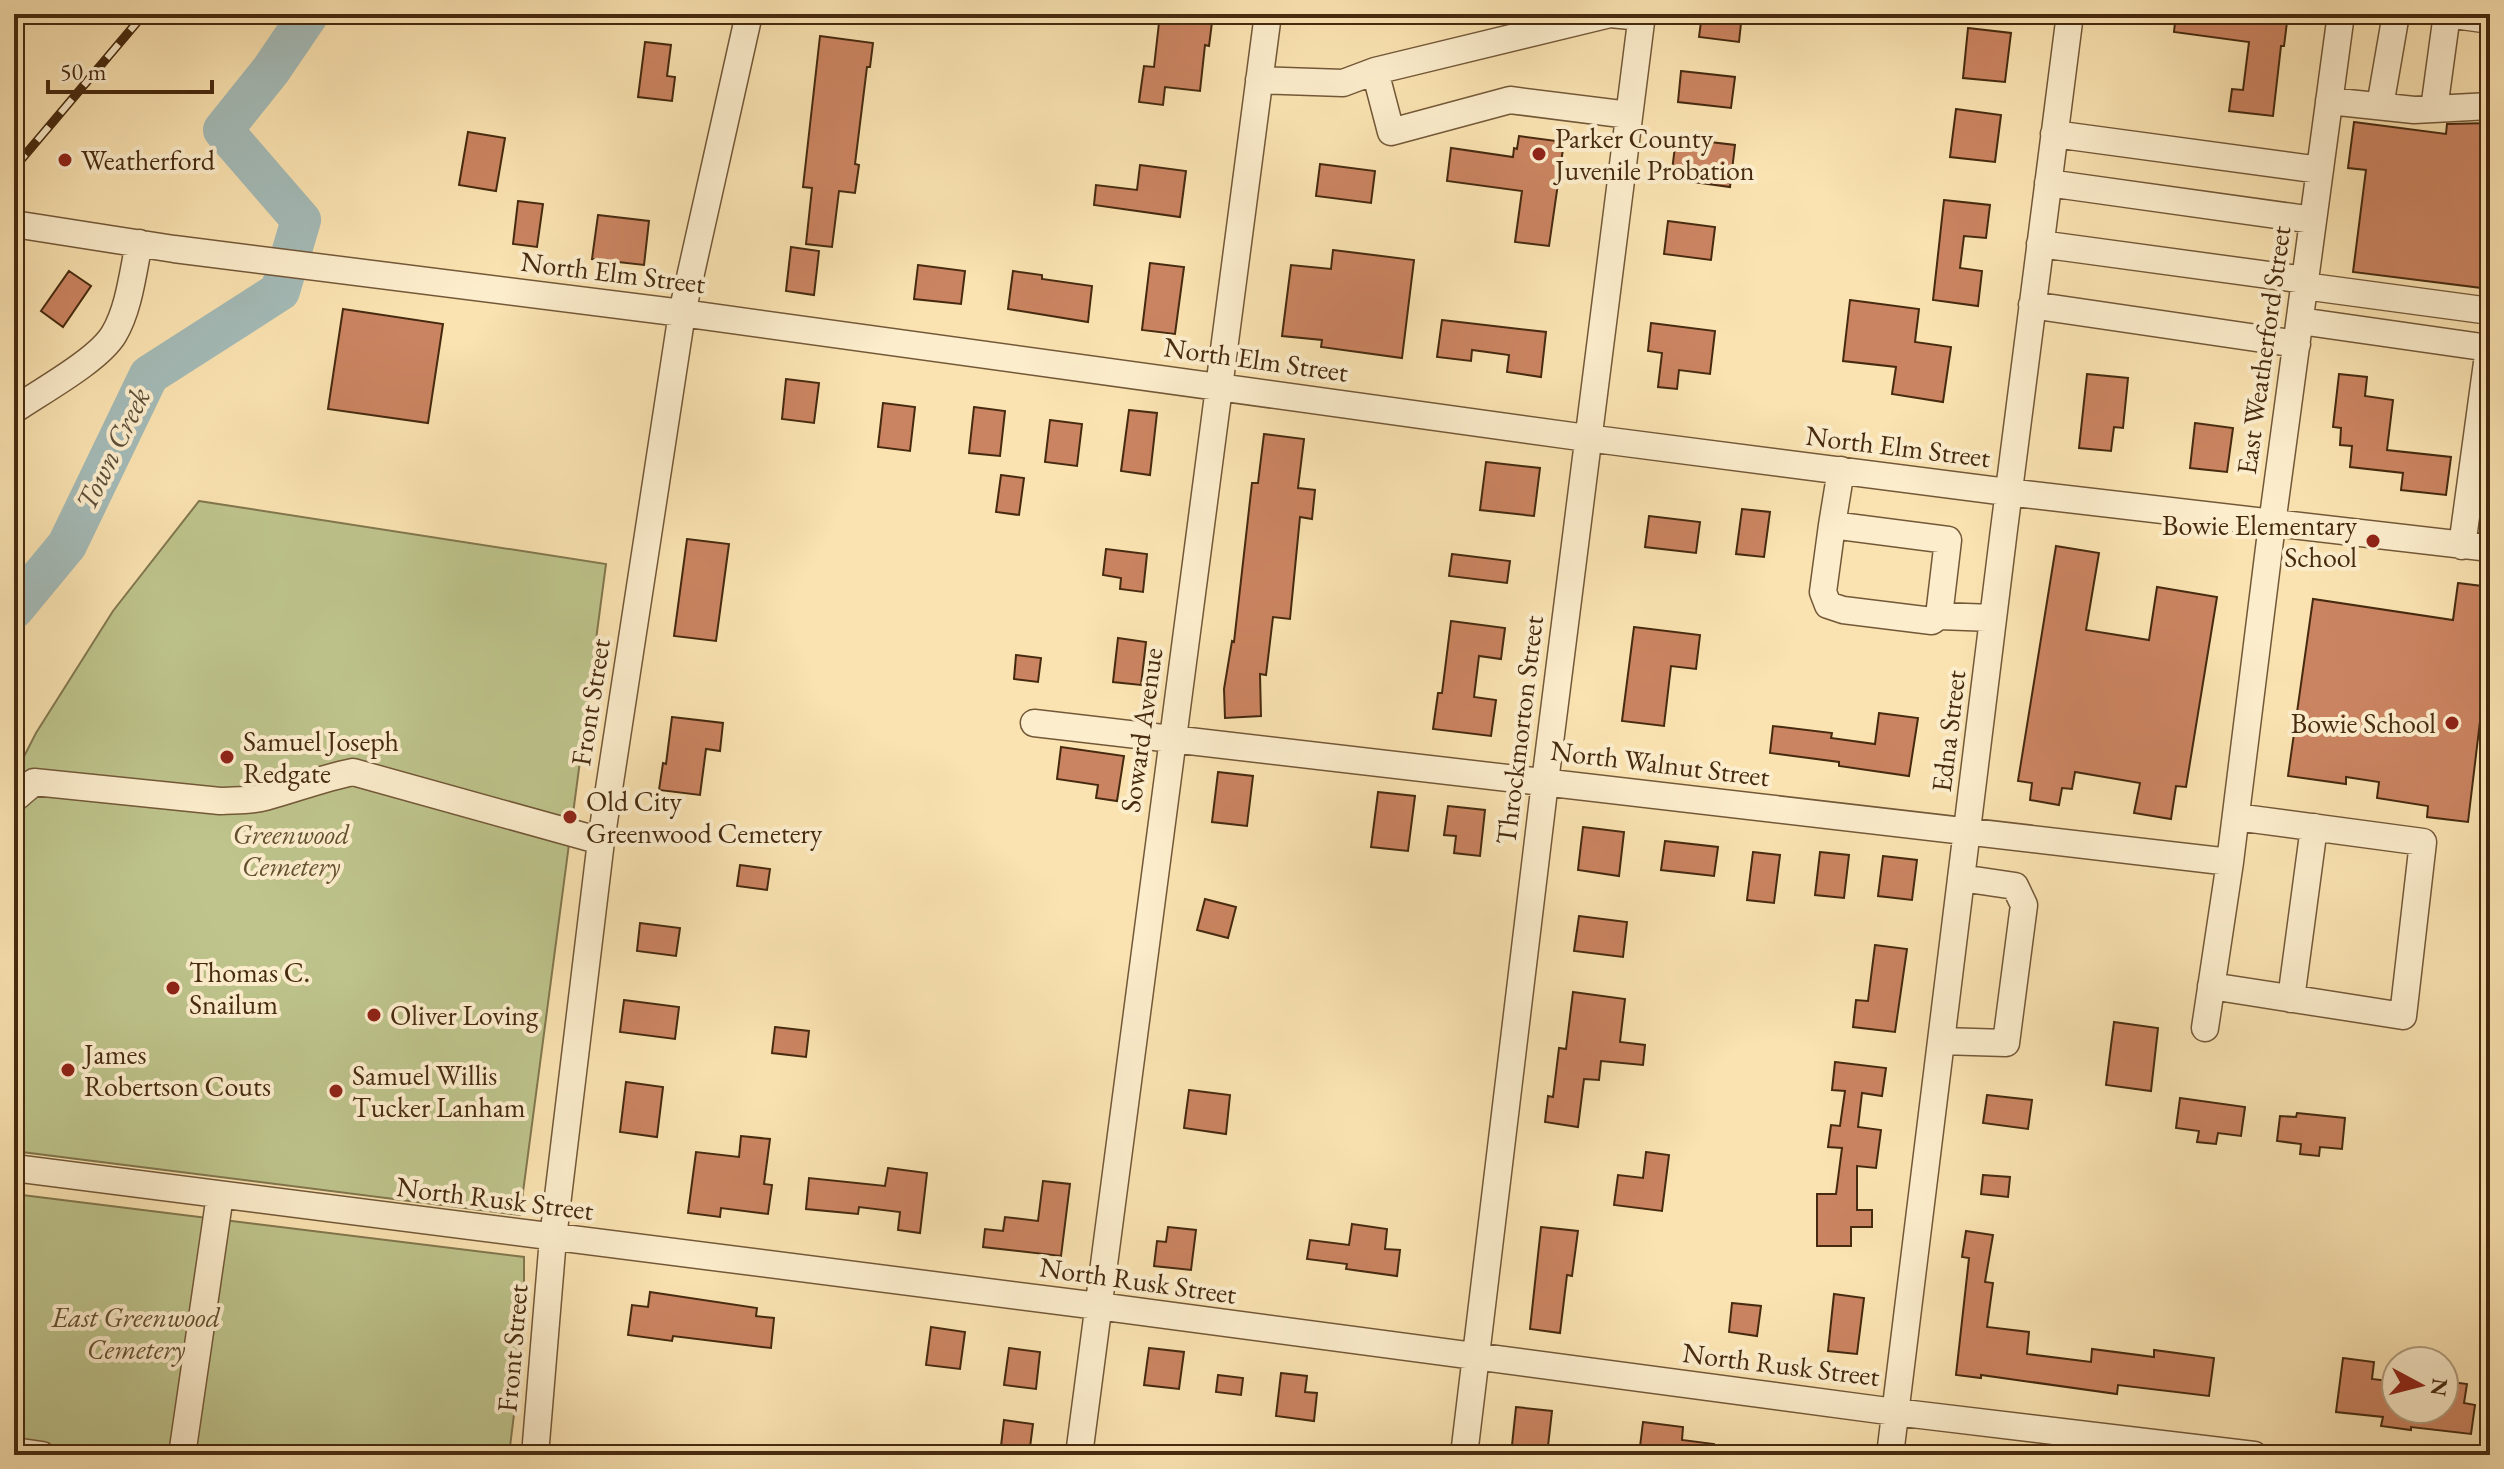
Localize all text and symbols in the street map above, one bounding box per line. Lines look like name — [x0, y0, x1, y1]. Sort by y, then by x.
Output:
scale bar — [48, 44, 212, 94]
text: 50 m — [60, 56, 107, 87]
place label: Parker County Juvenile Probation — [1553, 120, 1755, 188]
place label: Weatherford — [81, 142, 216, 178]
marker: Parker County Juvenile Probation — [1530, 145, 1548, 163]
marker: Weatherford — [56, 151, 74, 169]
street label: East Weatherford Street — [2228, 223, 2298, 477]
street label: North Elm Street — [519, 243, 708, 301]
street label: North Elm Street — [1162, 328, 1351, 390]
water label: Town Creek — [66, 381, 159, 517]
street label: North Elm Street — [1804, 417, 1993, 475]
place label: Bowie Elementary School — [2162, 507, 2358, 575]
marker: Bowie Elementary School — [2364, 532, 2382, 550]
street label: Throckmorton Street — [1487, 613, 1551, 847]
street label: Front Street — [562, 636, 618, 768]
street label: Soward Avenue — [1112, 645, 1170, 815]
street label: Edna Street — [1923, 668, 1973, 794]
place label: Bowie School — [2291, 705, 2436, 741]
marker: Bowie School — [2443, 714, 2461, 732]
place label: Samuel Joseph Redgate — [243, 723, 399, 791]
street label: North Walnut Street — [1548, 732, 1772, 794]
marker: Samuel Joseph Redgate — [218, 748, 236, 766]
place label: Old City Greenwood Cemetery — [586, 783, 823, 851]
marker: Old City Greenwood Cemetery — [561, 808, 579, 826]
park label: Greenwood Cemetery — [233, 816, 350, 884]
place label: Thomas C. Snailum — [189, 954, 310, 1022]
marker: Thomas C. Snailum — [164, 979, 182, 997]
place label: Oliver Loving — [390, 997, 539, 1033]
marker: Oliver Loving — [365, 1006, 383, 1024]
place label: James Robertson Couts — [82, 1036, 271, 1104]
place label: Samuel Willis Tucker Lanham — [352, 1057, 526, 1125]
marker: James Robertson Couts — [59, 1061, 77, 1079]
marker: Samuel Willis Tucker Lanham — [327, 1082, 345, 1100]
street label: North Rusk Street — [394, 1168, 596, 1228]
street label: North Rusk Street — [1037, 1248, 1239, 1312]
street label: Front Street — [488, 1282, 536, 1413]
park label: East Greenwood Cemetery — [51, 1299, 221, 1367]
street label: North Rusk Street — [1680, 1334, 1882, 1394]
north arrow — [2380, 1345, 2460, 1425]
text: N — [2424, 1377, 2455, 1398]

